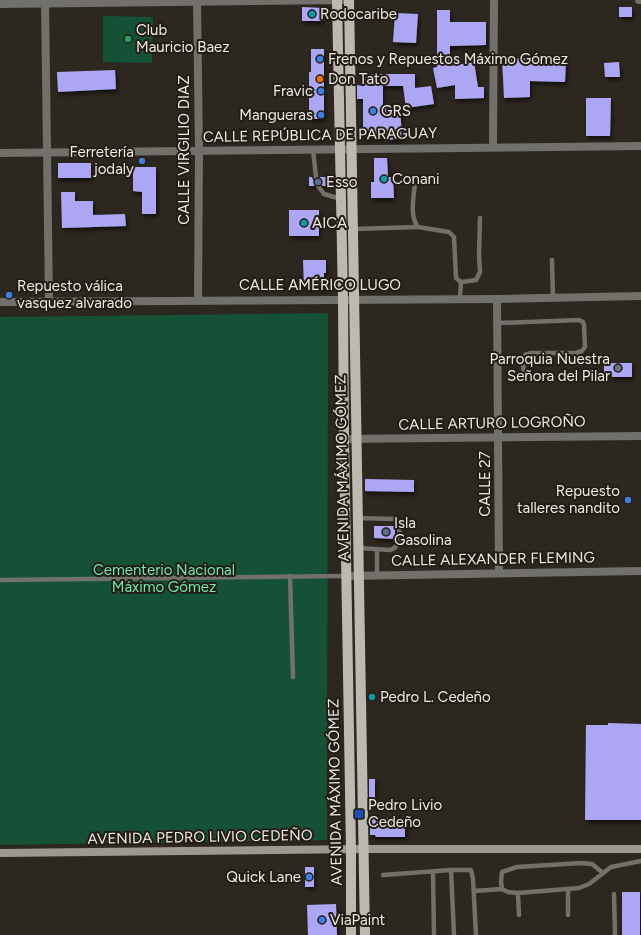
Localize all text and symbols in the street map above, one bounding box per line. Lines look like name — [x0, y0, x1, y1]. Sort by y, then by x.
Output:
place label: Rodocaribe — [320, 5, 397, 23]
marker: Rodocaribe — [307, 9, 317, 19]
place label: Club Mauricio Baez — [136, 21, 230, 56]
marker: Club Mauricio Baez — [123, 34, 133, 44]
place label: Frenos y Repuestos Máximo Gómez — [328, 50, 568, 68]
marker: Frenos y Repuestos Máximo Gómez — [315, 54, 325, 64]
place label: Don Tato — [328, 70, 389, 88]
marker: Don Tato — [315, 74, 325, 84]
street label: CALLE VIRGILIO DIAZ — [175, 75, 193, 225]
place label: Fravic — [273, 82, 313, 100]
marker: Fravic — [316, 86, 326, 96]
place label: GRS — [381, 102, 411, 120]
place label: Mangueras — [239, 106, 313, 124]
marker: GRS — [368, 106, 378, 116]
marker: Mangueras — [316, 110, 326, 120]
street label: CALLE REPÚBLICA DE PARAGUAY — [203, 124, 437, 146]
place label: Ferretería jodaly — [69, 143, 134, 178]
marker: Ferretería jodaly — [137, 156, 147, 166]
place label: Conani — [392, 170, 439, 188]
place label: Esso — [326, 173, 358, 191]
marker: Conani — [379, 174, 389, 184]
marker: Esso — [313, 177, 323, 187]
place label: AICA — [312, 214, 347, 232]
marker: AICA — [299, 218, 309, 228]
street label: CALLE AMÉRICO LUGO — [239, 276, 401, 294]
place label: Repuesto válica vasquez alvarado — [17, 277, 132, 312]
marker: Repuesto válica vasquez alvarado — [4, 290, 14, 300]
place label: Parroquia Nuestra Señora del Pilar — [490, 350, 610, 385]
marker: Parroquia Nuestra Señora del Pilar — [613, 363, 623, 373]
street label: AVENIDA MÁXIMO GÓMEZ — [331, 374, 353, 562]
street label: CALLE ARTURO LOGROÑO — [398, 412, 586, 434]
street label: CALLE 27 — [476, 451, 494, 517]
place label: Repuesto talleres nandito — [517, 482, 620, 517]
marker: Repuesto talleres nandito — [623, 495, 633, 505]
place label: Isla Gasolina — [394, 514, 452, 549]
marker: Isla Gasolina — [381, 527, 391, 537]
street label: CALLE ALEXANDER FLEMING — [391, 548, 595, 570]
park label: Cementerio Nacional Máximo Gómez — [93, 561, 235, 596]
place label: Pedro L. Cedeño — [380, 688, 491, 706]
marker: Pedro L. Cedeño — [367, 692, 377, 702]
street label: AVENIDA MÁXIMO GÓMEZ — [324, 698, 346, 886]
place label: Pedro Livio Cedeño — [368, 796, 443, 831]
marker: Pedro Livio Cedeño — [353, 808, 365, 820]
street label: AVENIDA PEDRO LIVIO CEDEÑO — [87, 826, 313, 848]
place label: Quick Lane — [226, 868, 301, 886]
marker: Quick Lane — [304, 872, 314, 882]
place label: ViaPaint — [330, 911, 386, 929]
marker: ViaPaint — [317, 915, 327, 925]

